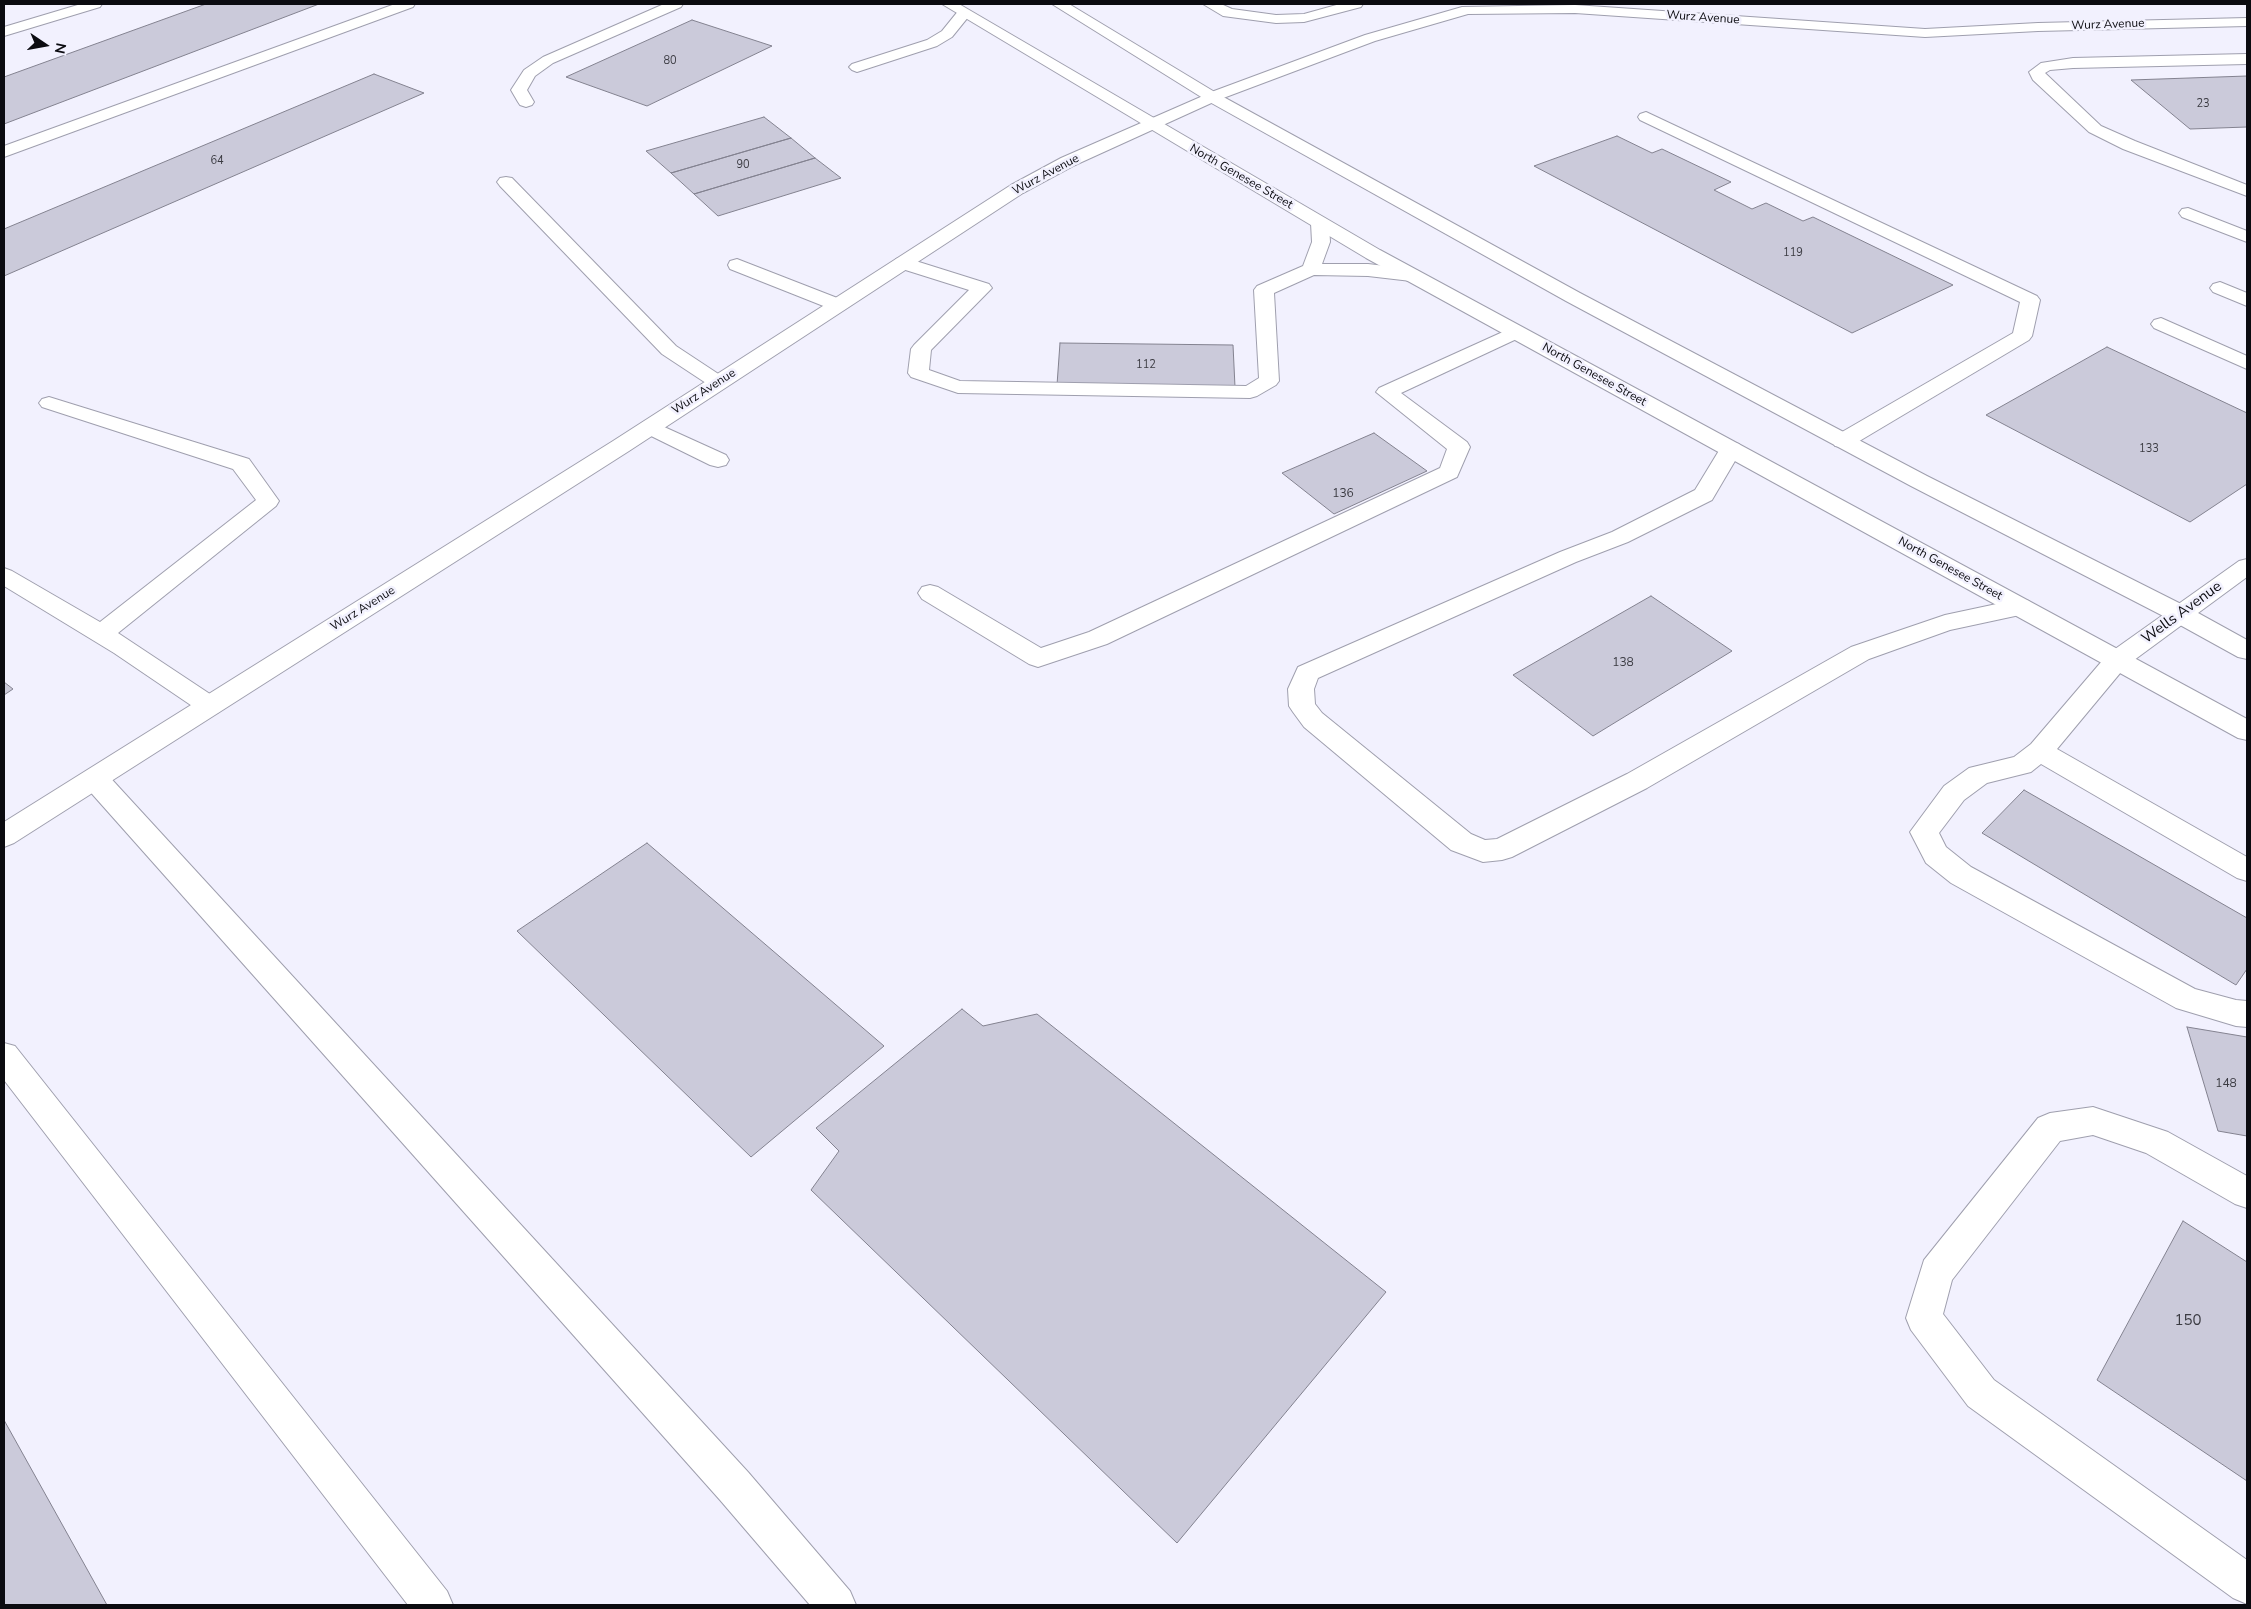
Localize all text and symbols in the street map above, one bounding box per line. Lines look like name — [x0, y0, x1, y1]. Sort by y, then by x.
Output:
street label: Wurz Avenue — [1666, 8, 1740, 28]
street label: Wurz Avenue — [2071, 17, 2145, 33]
north arrow — [20, 20, 70, 70]
text: N — [50, 41, 71, 55]
house number: 80 — [663, 54, 677, 68]
house number: 23 — [2196, 97, 2210, 111]
street label: North Genesee Street — [1187, 142, 1295, 212]
street label: Wurz Avenue — [1010, 151, 1082, 199]
house number: 64 — [210, 154, 224, 168]
house number: 90 — [736, 158, 750, 172]
house number: 119 — [1783, 246, 1803, 260]
street label: North Genesee Street — [1539, 340, 1649, 410]
house number: 112 — [1136, 358, 1156, 372]
street label: Wurz Avenue — [669, 366, 739, 418]
house number: 133 — [2139, 442, 2159, 456]
house number: 136 — [1332, 487, 1354, 501]
street label: North Genesee Street — [1895, 534, 2005, 604]
street label: Wells Avenue — [2138, 578, 2226, 648]
street label: Wurz Avenue — [328, 584, 398, 634]
house number: 138 — [1612, 656, 1634, 670]
house number: 148 — [2215, 1077, 2237, 1091]
house number: 150 — [2175, 1312, 2201, 1330]

